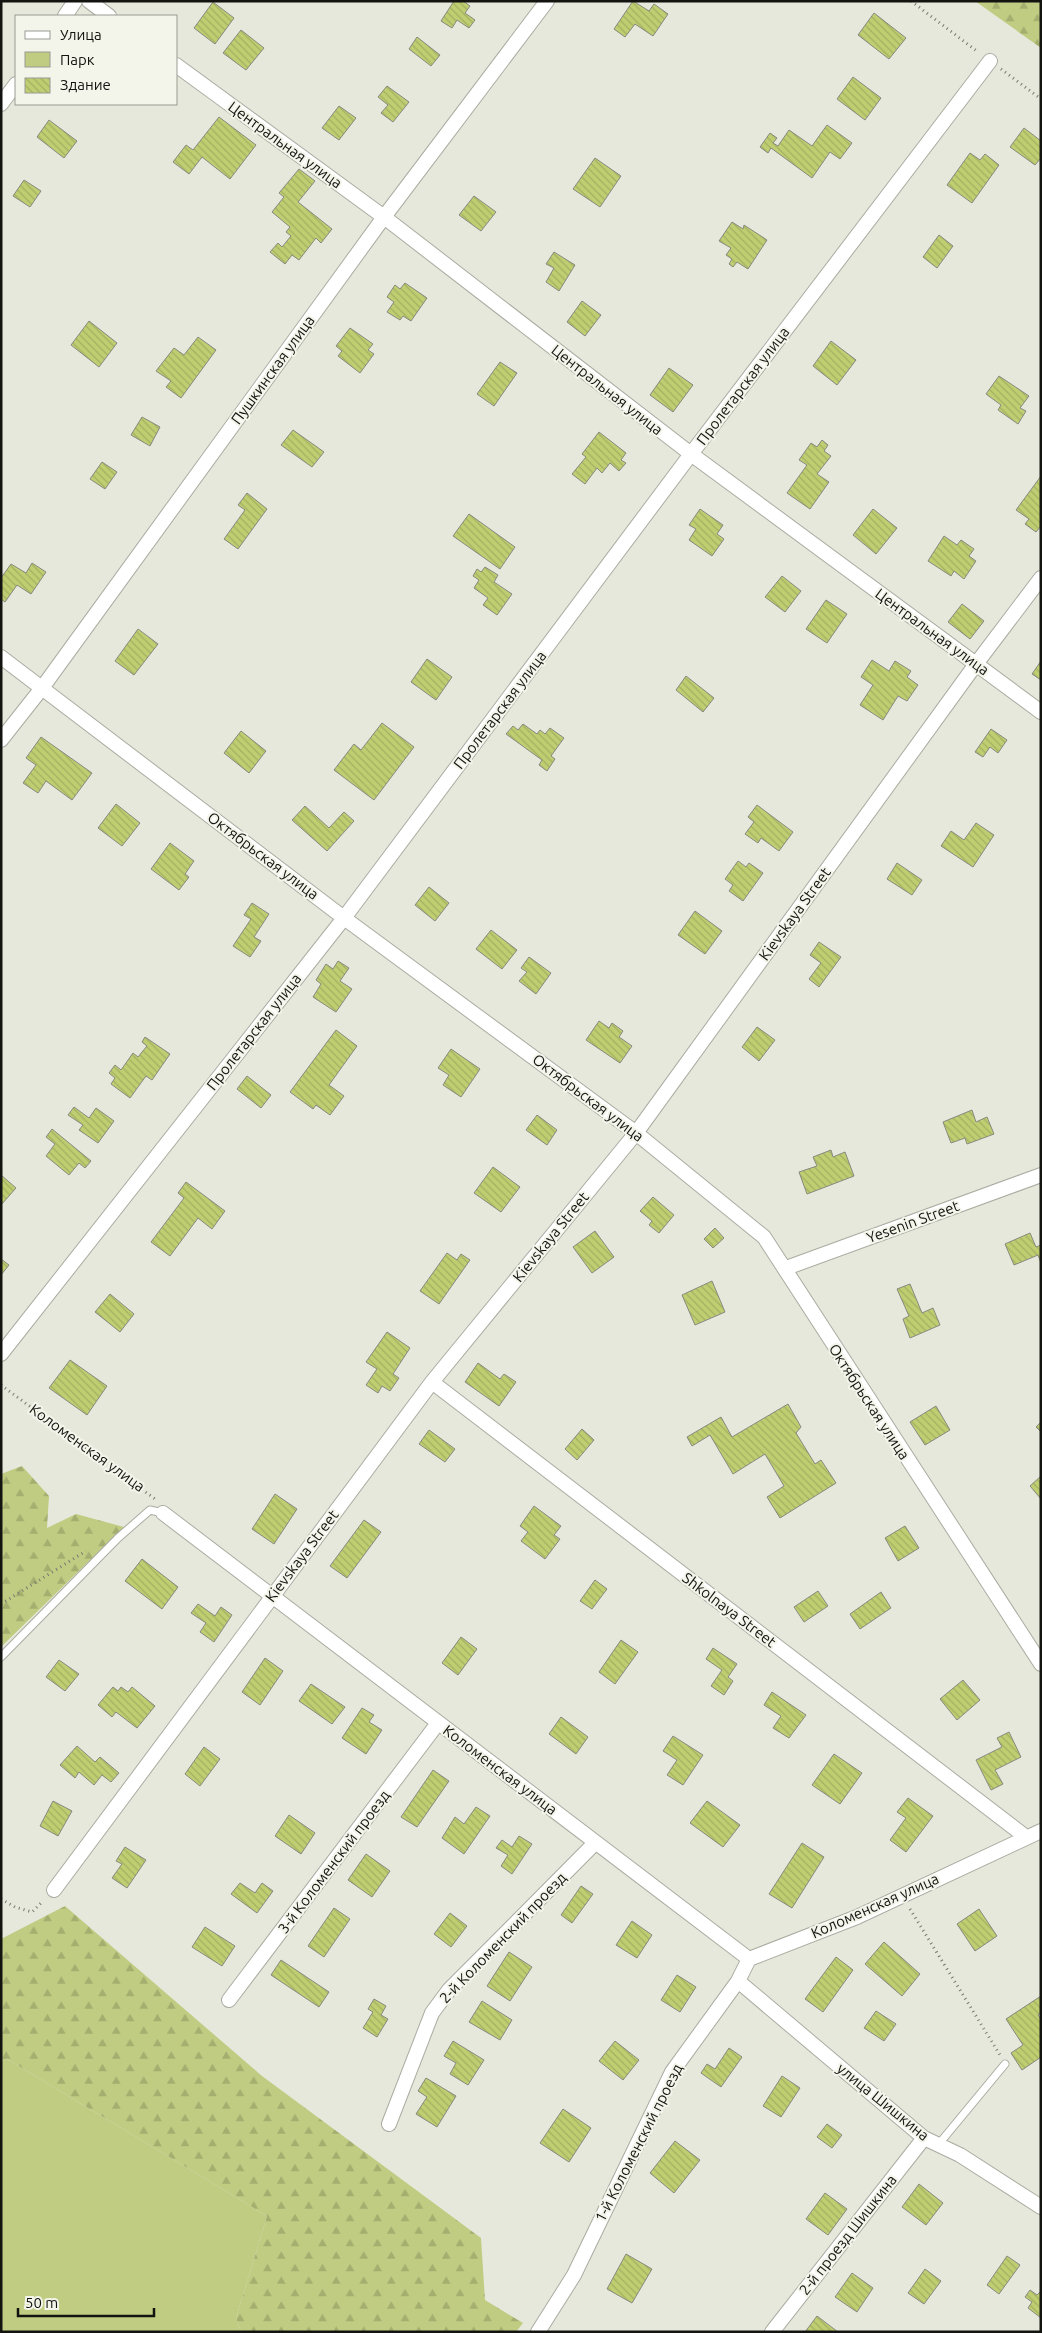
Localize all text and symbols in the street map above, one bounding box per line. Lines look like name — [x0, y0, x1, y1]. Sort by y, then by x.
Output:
legend — [15, 15, 178, 105]
text: Улица — [60, 26, 102, 43]
text: Парк — [60, 51, 95, 68]
text: Здание — [60, 76, 111, 93]
street label: Центральная улица — [225, 98, 345, 192]
street label: Пушкинская улица — [227, 312, 318, 427]
street label: Пролетарская улица — [693, 323, 792, 448]
street label: Центральная улица — [548, 341, 666, 438]
street label: Центральная улица — [872, 585, 992, 679]
street label: Пролетарская улица — [450, 647, 549, 772]
street label: Октябрьская улица — [205, 808, 322, 903]
street label: Kievskaya Street — [755, 864, 834, 963]
street label: Пролетарская улица — [203, 970, 304, 1093]
street label: Октябрьская улица — [530, 1050, 647, 1145]
street label: Kievskaya Street — [509, 1188, 592, 1285]
street label: Yesenin Street — [864, 1197, 961, 1246]
street label: Октябрьская улица — [826, 1341, 913, 1463]
street label: Коломенская улица — [26, 1400, 148, 1495]
street label: Kievskaya Street — [262, 1506, 342, 1605]
street label: Shkolnaya Street — [679, 1569, 780, 1650]
street label: Коломенская улица — [440, 1721, 561, 1818]
street label: 3-й Коломенский проезд — [274, 1787, 393, 1937]
street label: 2-й Коломенский проезд — [436, 1869, 570, 2006]
street label: Коломенская улица — [808, 1870, 941, 1941]
street label: улица Шишкина — [834, 2059, 933, 2144]
street label: 1-й Коломенский проезд — [591, 2061, 686, 2224]
street label: 2-й проезд Шишкина — [795, 2171, 900, 2298]
scale bar — [18, 2286, 154, 2318]
text: 50 m — [25, 2294, 58, 2311]

